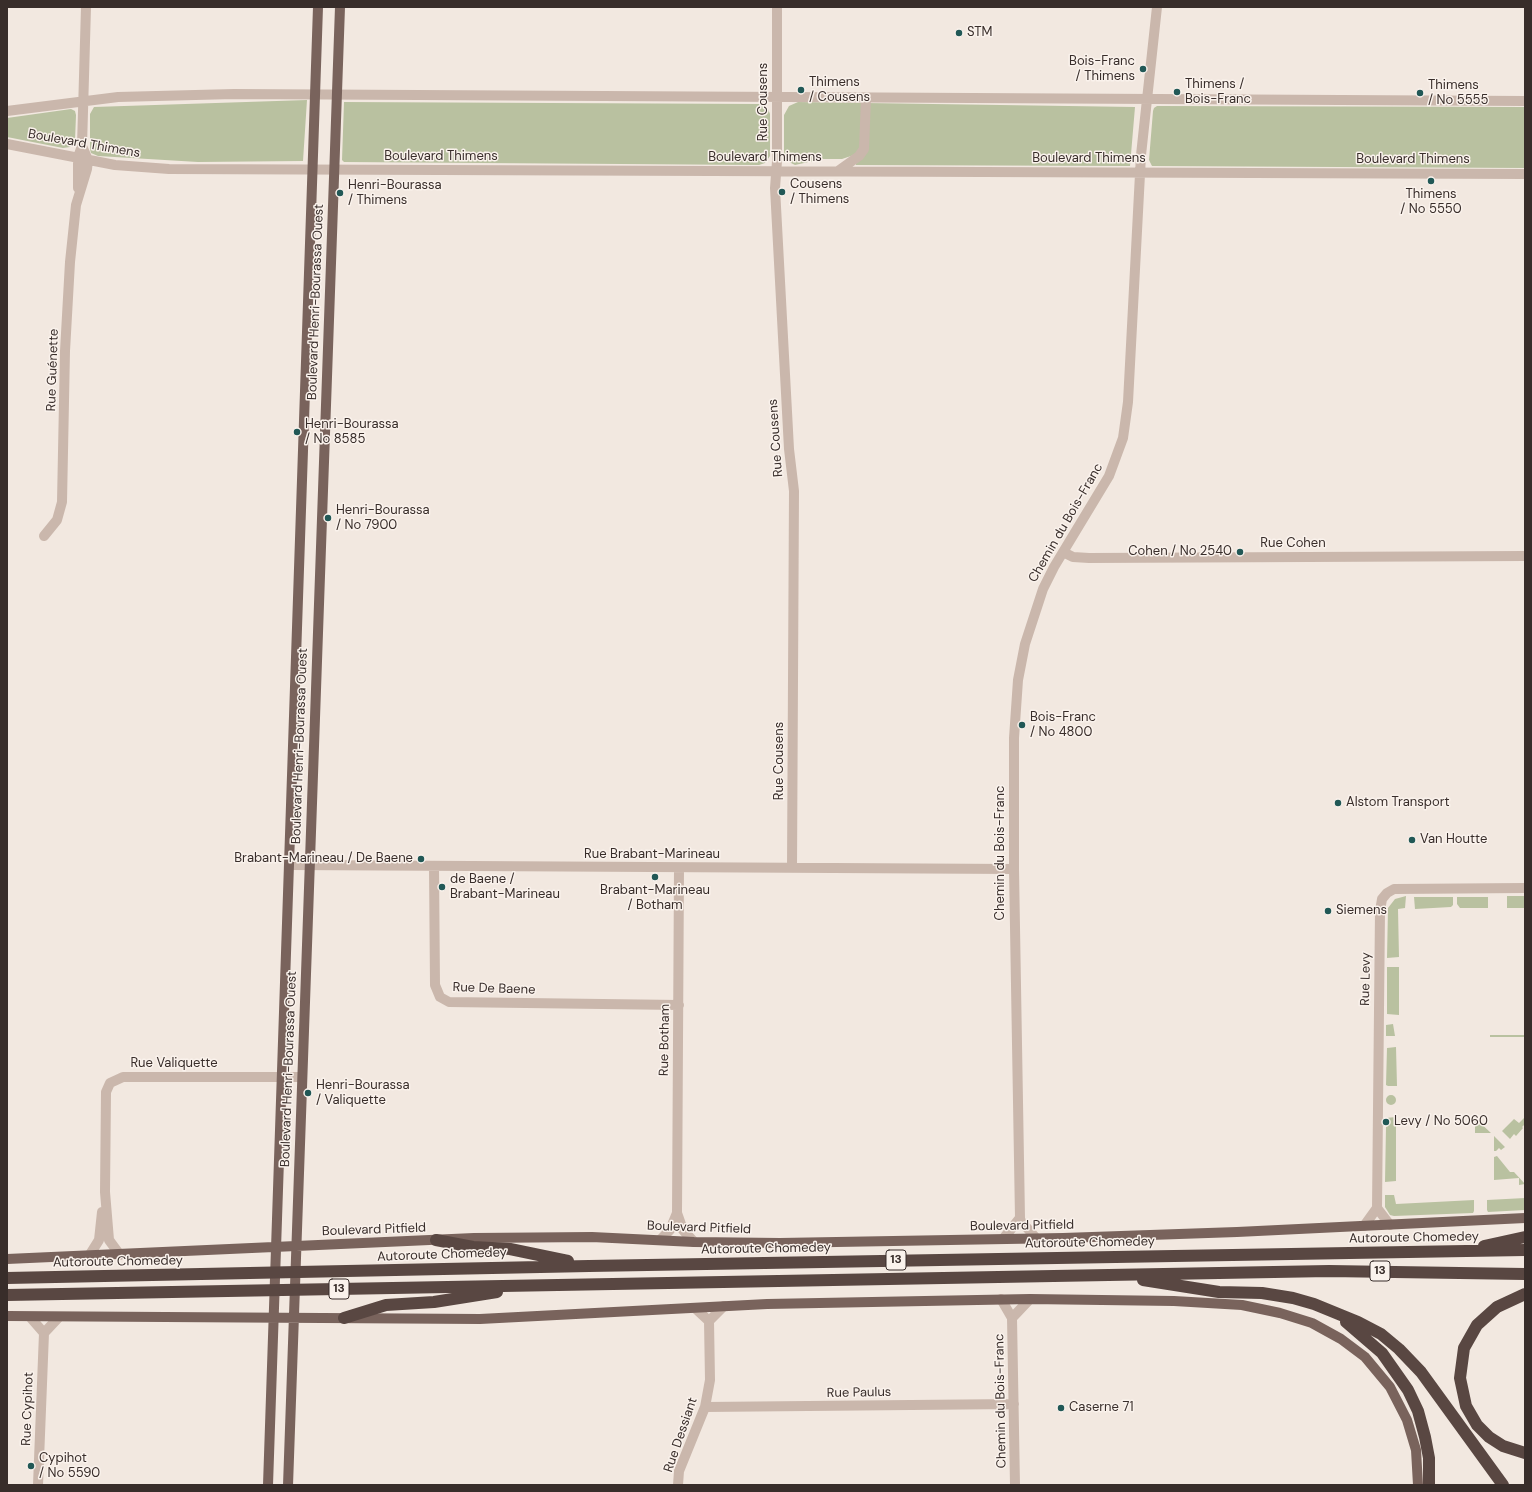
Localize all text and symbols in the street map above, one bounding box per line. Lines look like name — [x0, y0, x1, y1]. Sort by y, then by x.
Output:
place label: STM — [967, 25, 993, 41]
marker: STM — [954, 28, 964, 38]
place label: Bois-Franc / Thimens — [1069, 54, 1135, 85]
street label: Rue Cousens — [756, 63, 772, 141]
marker: Bois-Franc / Thimens — [1138, 64, 1148, 74]
place label: Thimens / Cousens — [809, 75, 870, 106]
place label: Thimens / Bois-Franc — [1185, 77, 1251, 108]
place label: Thimens / No 5555 — [1428, 78, 1488, 109]
marker: Thimens / Cousens — [796, 85, 806, 95]
marker: Thimens / Bois-Franc — [1172, 87, 1182, 97]
marker: Thimens / No 5555 — [1415, 88, 1425, 98]
street label: Boulevard Thimens — [27, 126, 141, 162]
street label: Boulevard Thimens — [384, 149, 498, 165]
street label: Boulevard Thimens — [708, 150, 822, 166]
street label: Boulevard Thimens — [1032, 151, 1146, 167]
street label: Boulevard Thimens — [1356, 152, 1470, 168]
marker: Thimens / No 5550 — [1426, 176, 1436, 186]
place label: Cousens / Thimens — [790, 177, 849, 208]
place label: Henri-Bourassa / Thimens — [348, 178, 442, 209]
marker: Cousens / Thimens — [777, 187, 787, 197]
place label: Thimens / No 5550 — [1400, 187, 1462, 218]
marker: Henri-Bourassa / Thimens — [335, 188, 345, 198]
street label: Boulevard Henri-Bourassa Ouest — [305, 204, 327, 400]
street label: Rue Guénette — [44, 328, 62, 412]
street label: Rue Cousens — [765, 398, 787, 478]
place label: Henri-Bourassa / No 8585 — [305, 417, 399, 448]
marker: Henri-Bourassa / No 8585 — [292, 427, 302, 437]
street label: Chemin du Bois-Franc — [1026, 461, 1106, 585]
place label: Henri-Bourassa / No 7900 — [336, 503, 430, 534]
marker: Henri-Bourassa / No 7900 — [323, 513, 333, 523]
street label: Rue Cohen — [1260, 536, 1326, 552]
place label: Cohen / No 2540 — [1128, 544, 1232, 560]
marker: Cohen / No 2540 — [1235, 547, 1245, 557]
street label: Boulevard Henri-Bourassa Ouest — [289, 648, 311, 844]
place label: Bois-Franc / No 4800 — [1030, 710, 1096, 741]
marker: Bois-Franc / No 4800 — [1017, 720, 1027, 730]
street label: Rue Cousens — [772, 722, 788, 800]
street label: Chemin du Bois-Franc — [993, 786, 1009, 920]
place label: Alstom Transport — [1346, 795, 1450, 811]
marker: Alstom Transport — [1333, 798, 1343, 808]
place label: Van Houtte — [1420, 832, 1487, 848]
marker: Van Houtte — [1407, 835, 1417, 845]
street label: Rue Brabant-Marineau — [584, 847, 720, 863]
place label: Brabant-Marineau / De Baene — [234, 851, 413, 867]
marker: Brabant-Marineau / De Baene — [416, 854, 426, 864]
place label: de Baene / Brabant-Marineau — [450, 872, 560, 903]
marker: Brabant-Marineau / Botham — [650, 872, 660, 882]
marker: de Baene / Brabant-Marineau — [437, 882, 447, 892]
place label: Brabant-Marineau / Botham — [600, 883, 710, 914]
place label: Siemens — [1336, 903, 1387, 919]
marker: Siemens — [1323, 906, 1333, 916]
street label: Rue Levy — [1358, 952, 1374, 1006]
street label: Boulevard Henri-Bourassa Ouest — [278, 971, 300, 1167]
street label: Rue De Baene — [452, 980, 536, 998]
street label: Rue Botham — [657, 1004, 673, 1076]
street label: Rue Valiquette — [130, 1056, 218, 1072]
place label: Henri-Bourassa / Valiquette — [316, 1078, 410, 1109]
marker: Henri-Bourassa / Valiquette — [303, 1088, 313, 1098]
place label: Levy / No 5060 — [1394, 1114, 1488, 1130]
marker: Levy / No 5060 — [1381, 1117, 1391, 1127]
street label: Boulevard Pitfield — [970, 1217, 1074, 1235]
street label: Boulevard Pitfield — [647, 1218, 751, 1238]
street label: Boulevard Pitfield — [322, 1220, 426, 1240]
street label: Autoroute Chomedey — [1349, 1229, 1479, 1247]
street label: Autoroute Chomedey — [1025, 1234, 1155, 1252]
street label: Autoroute Chomedey — [701, 1240, 831, 1258]
street label: Autoroute Chomedey — [377, 1245, 507, 1265]
road number: 13 — [886, 1250, 906, 1270]
street label: Autoroute Chomedey — [53, 1253, 183, 1271]
road number: 13 — [1370, 1261, 1390, 1281]
road number: 13 — [329, 1279, 349, 1299]
street label: Chemin du Bois-Franc — [992, 1333, 1010, 1469]
street label: Rue Cypihot — [19, 1372, 37, 1446]
street label: Rue Paulus — [827, 1385, 891, 1401]
street label: Rue Dessiant — [661, 1396, 701, 1474]
place label: Caserne 71 — [1069, 1400, 1133, 1416]
marker: Caserne 71 — [1056, 1403, 1066, 1413]
place label: Cypihot / No 5590 — [39, 1451, 100, 1482]
marker: Cypihot / No 5590 — [26, 1461, 36, 1471]

